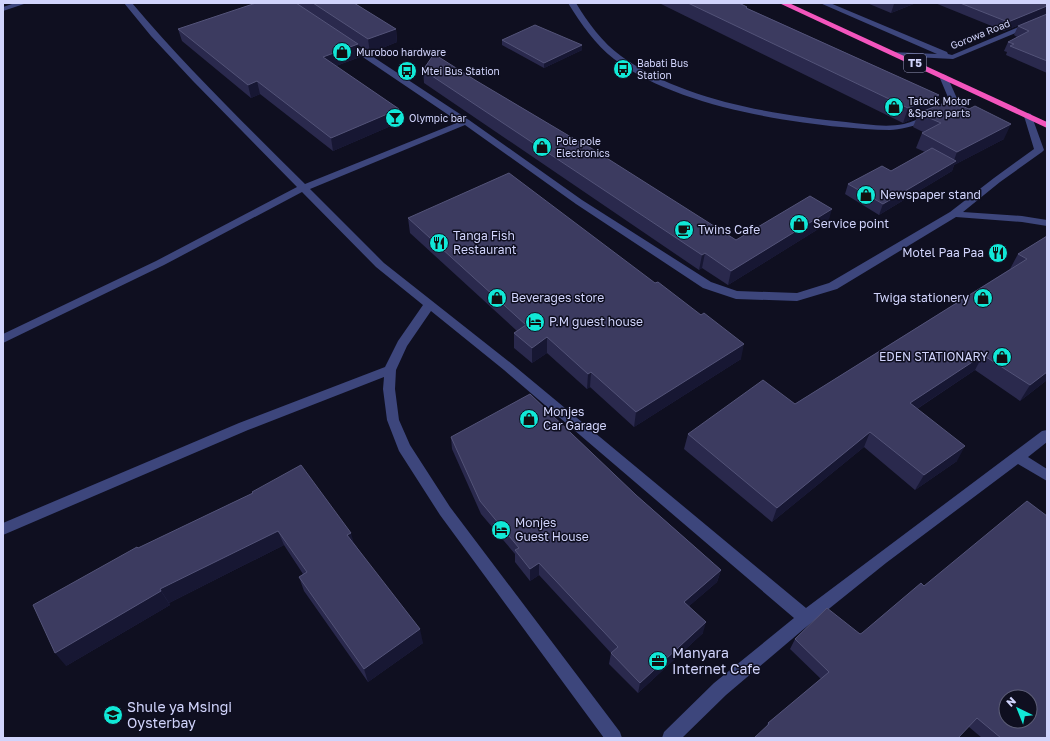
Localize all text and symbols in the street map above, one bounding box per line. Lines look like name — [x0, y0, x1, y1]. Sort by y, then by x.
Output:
street label: Gorowa Road — [948, 17, 1012, 51]
shop icon: Muroboo hardware — [331, 41, 353, 63]
place label: Muroboo hardware — [356, 46, 446, 58]
road number: T5 — [904, 54, 926, 72]
place label: Babati Bus Station — [637, 57, 688, 81]
bus stop icon: Babati Bus Station — [612, 58, 634, 80]
bus stop icon: Mtei Bus Station — [396, 60, 418, 82]
place label: Mtei Bus Station — [421, 65, 500, 77]
place label: Tatock Motor &Spare parts — [908, 95, 971, 119]
shop icon: Tatock Motor &Spare parts — [883, 96, 905, 118]
bar icon: Olympic bar — [384, 107, 406, 129]
place label: Olympic bar — [409, 112, 466, 124]
place label: Pole pole Electronics — [556, 135, 610, 159]
shop icon: Pole pole Electronics — [531, 136, 553, 158]
shop icon: Newspaper stand — [855, 184, 877, 206]
place label: Newspaper stand — [880, 187, 981, 202]
shop icon: Service point — [788, 213, 810, 235]
place label: Service point — [813, 216, 889, 231]
cafe icon: Twins Cafe — [673, 219, 695, 241]
place label: Twins Cafe — [698, 222, 760, 237]
place label: Tanga Fish Restaurant — [453, 228, 517, 257]
restaurant icon: Tanga Fish Restaurant — [428, 232, 450, 254]
restaurant icon: Motel Paa Paa — [987, 242, 1009, 264]
place label: Motel Paa Paa — [902, 245, 984, 260]
shop icon: Beverages store — [486, 287, 508, 309]
shop icon: Twiga stationery — [972, 287, 994, 309]
place label: Beverages store — [511, 290, 604, 305]
place label: Twiga stationery — [873, 290, 969, 305]
hotel icon: P.M guest house — [524, 311, 546, 333]
place label: P.M guest house — [549, 314, 643, 329]
shop icon: EDEN STATIONARY — [991, 346, 1013, 368]
place label: EDEN STATIONARY — [879, 349, 988, 364]
place label: Monjes Car Garage — [543, 404, 607, 433]
shop icon: Monjes Car Garage — [518, 408, 540, 430]
place label: Monjes Guest House — [515, 515, 589, 544]
hotel icon: Monjes Guest House — [490, 519, 512, 541]
place label: Manyara Internet Cafe — [672, 644, 760, 677]
office icon: Manyara Internet Cafe — [647, 650, 669, 672]
north arrow — [998, 689, 1038, 729]
text: N — [1003, 694, 1018, 709]
place label: Shule ya Msingi Oysterbay — [127, 698, 232, 731]
school or university icon: Shule ya Msingi Oysterbay — [102, 704, 124, 726]

